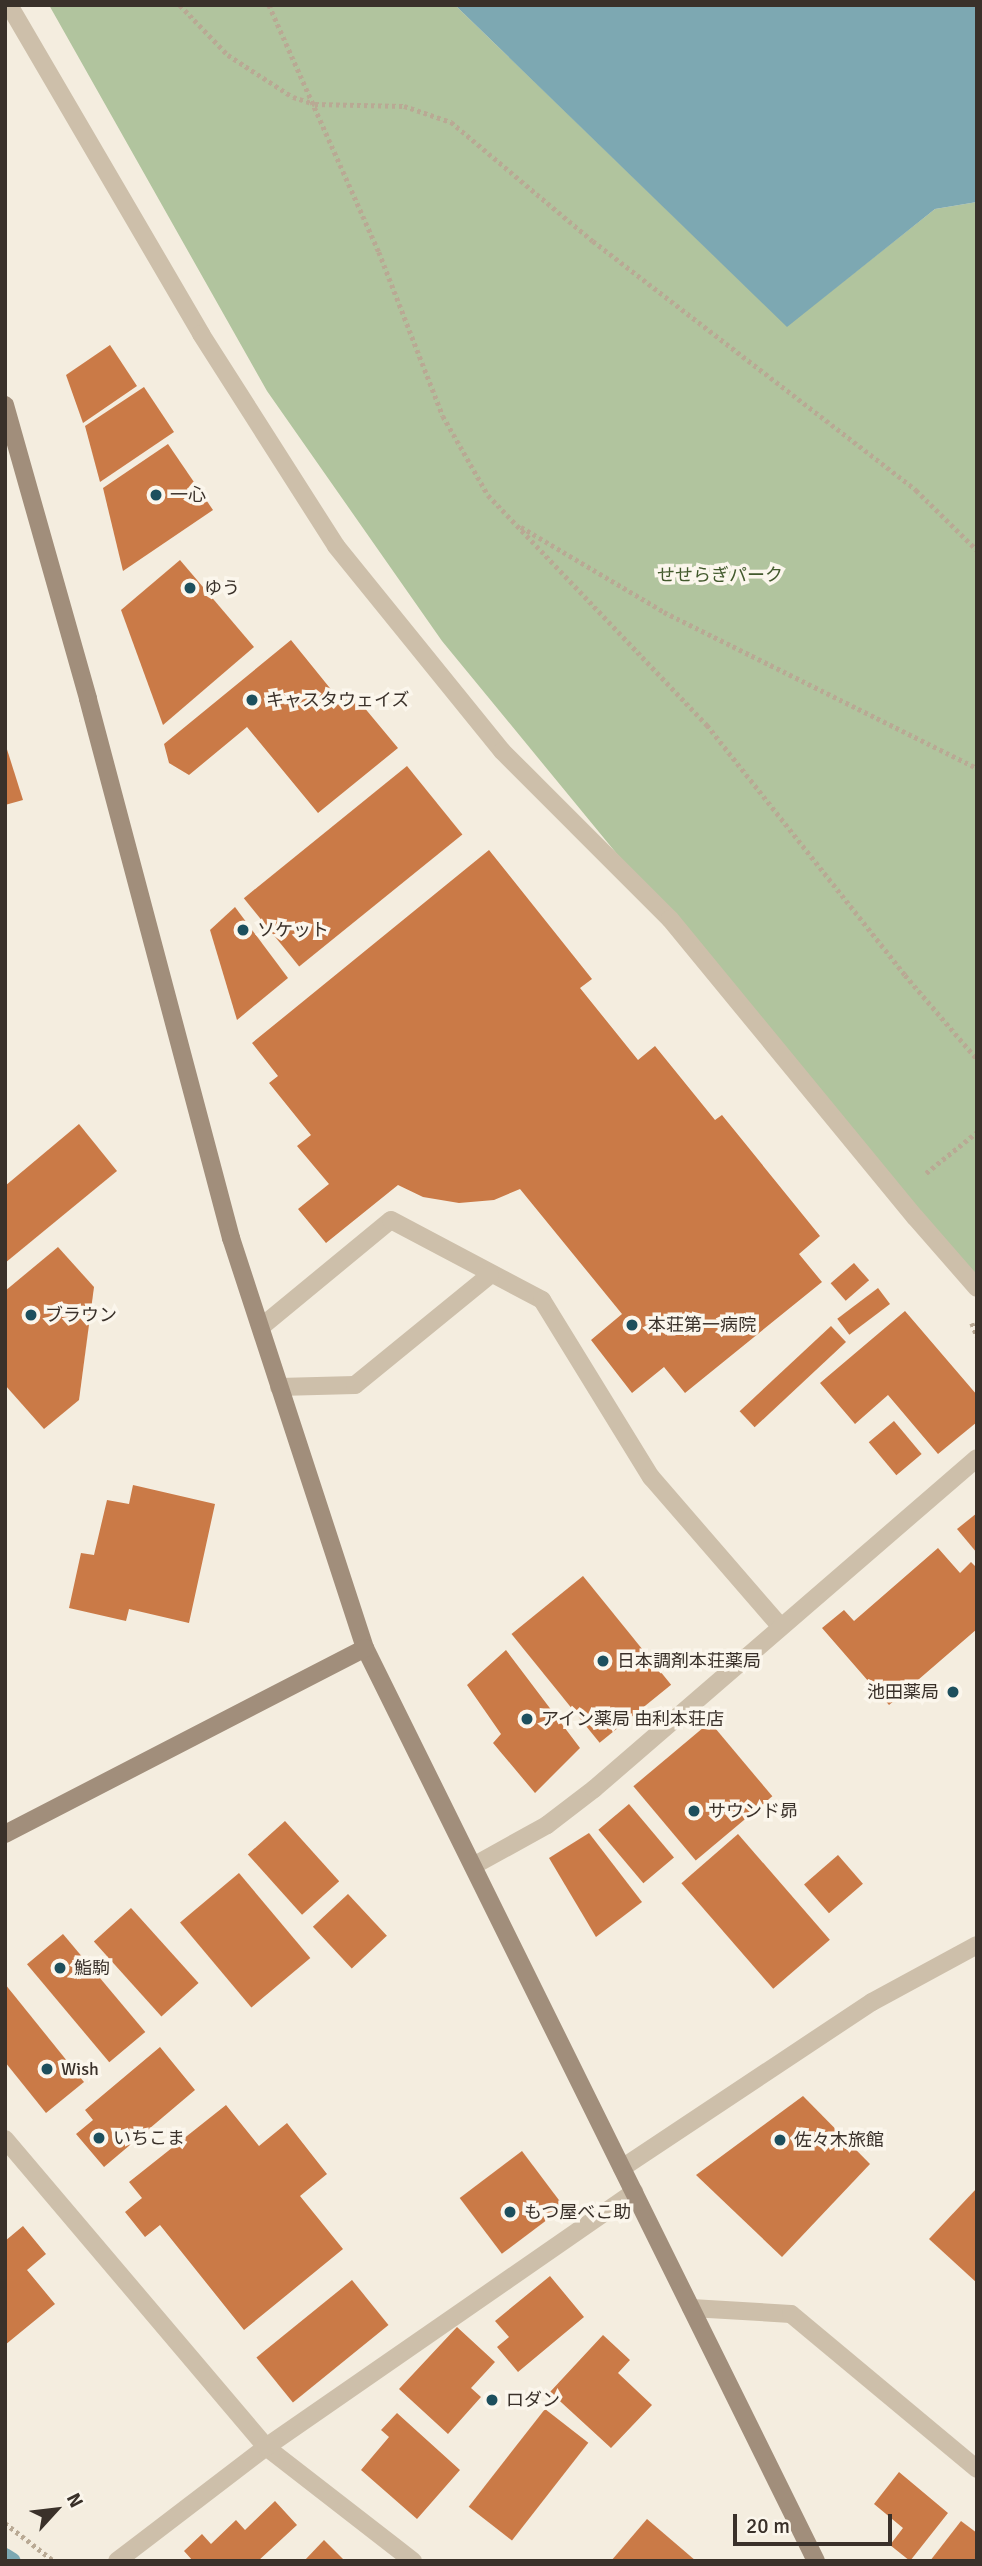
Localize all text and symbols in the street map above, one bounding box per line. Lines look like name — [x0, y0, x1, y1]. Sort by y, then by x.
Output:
place label: 一心 — [170, 484, 206, 506]
marker: 一心 — [148, 487, 164, 503]
park label: せせらぎパーク — [657, 564, 783, 586]
place label: ゆう — [204, 577, 240, 599]
marker: ゆう — [182, 580, 198, 596]
place label: キャスタウェイズ — [266, 689, 410, 711]
marker: キャスタウェイズ — [244, 692, 260, 708]
place label: ソケット — [257, 919, 329, 941]
marker: ソケット — [235, 922, 251, 938]
place label: ブラウン — [45, 1304, 117, 1326]
marker: ブラウン — [23, 1307, 39, 1323]
place label: 本荘第一病院 — [648, 1314, 756, 1336]
marker: 本荘第一病院 — [622, 1315, 642, 1335]
place label: 日本調剤本荘薬局 — [617, 1650, 761, 1672]
marker: 日本調剤本荘薬局 — [595, 1653, 611, 1669]
place label: 池田薬局 — [867, 1681, 939, 1703]
marker: 池田薬局 — [945, 1684, 961, 1700]
place label: アイン薬局 由利本荘店 — [541, 1708, 725, 1730]
marker: アイン薬局 由利本荘店 — [519, 1711, 535, 1727]
place label: サウンド昴 — [708, 1800, 798, 1822]
marker: サウンド昴 — [686, 1803, 702, 1819]
place label: 鮨駒 — [74, 1957, 110, 1979]
marker: 鮨駒 — [52, 1960, 68, 1976]
place label: Wish — [61, 2058, 99, 2080]
marker: Wish — [39, 2061, 55, 2077]
place label: いちこま — [113, 2127, 185, 2149]
place label: 佐々木旅館 — [794, 2129, 884, 2151]
marker: いちこま — [91, 2130, 107, 2146]
marker: 佐々木旅館 — [772, 2132, 788, 2148]
place label: もつ屋べこ助 — [524, 2201, 632, 2223]
marker: もつ屋べこ助 — [502, 2204, 518, 2220]
place label: ロダン — [506, 2389, 560, 2411]
marker: ロダン — [484, 2392, 500, 2408]
north arrow — [21, 2475, 91, 2545]
text: N — [61, 2489, 88, 2512]
scale bar — [737, 2500, 896, 2544]
text: 20 m — [746, 2513, 790, 2539]

